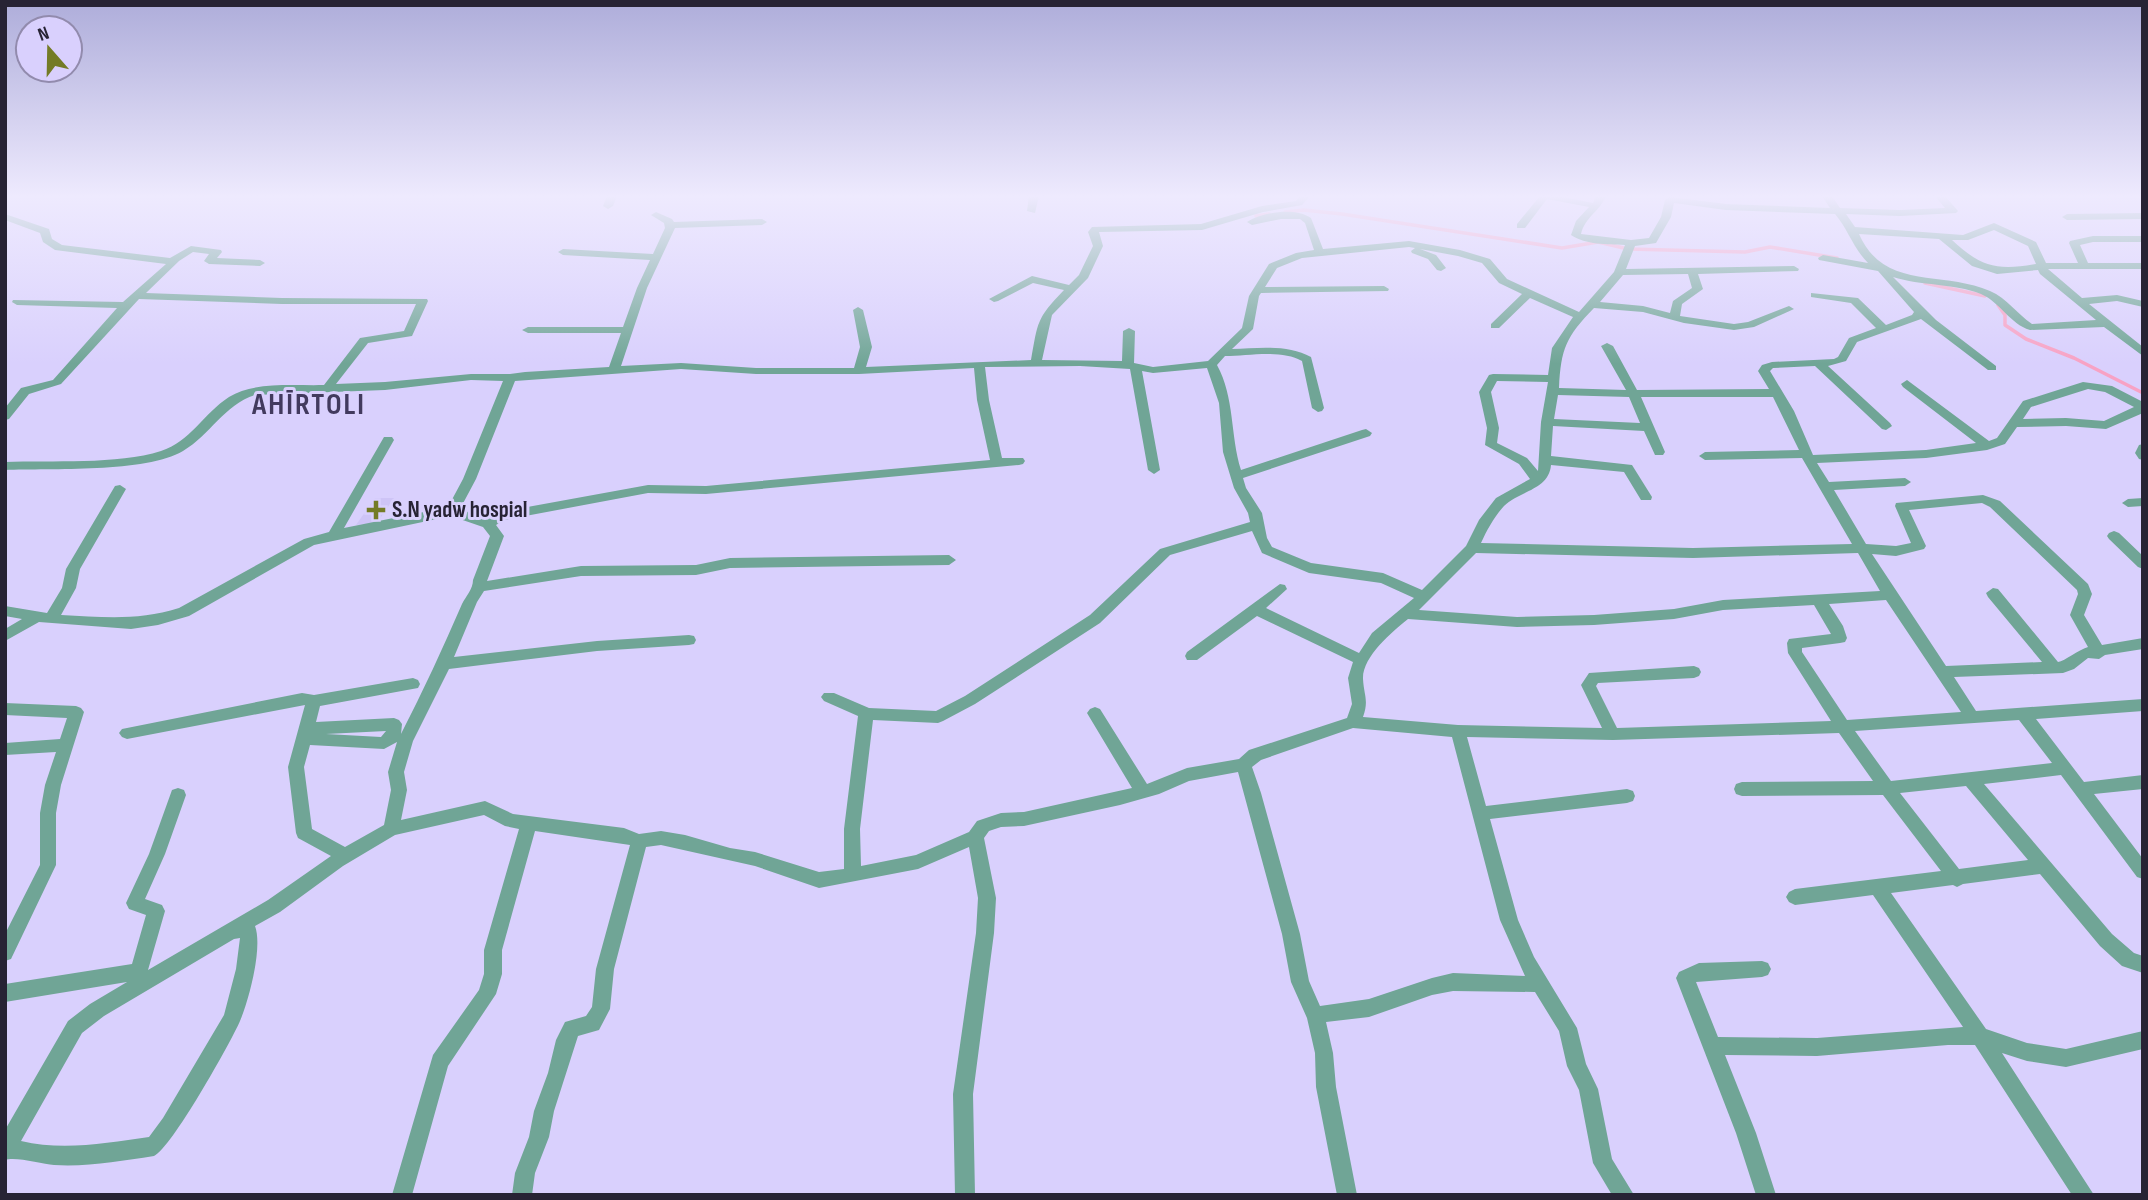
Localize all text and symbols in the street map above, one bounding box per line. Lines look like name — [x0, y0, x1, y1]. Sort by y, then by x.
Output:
north arrow — [14, 14, 84, 84]
text: N — [35, 22, 52, 47]
district label: AHĪRTOLI — [251, 387, 366, 423]
place label: S.N yadw hospial — [392, 496, 527, 524]
marker: S.N yadw hospial — [366, 500, 386, 520]

